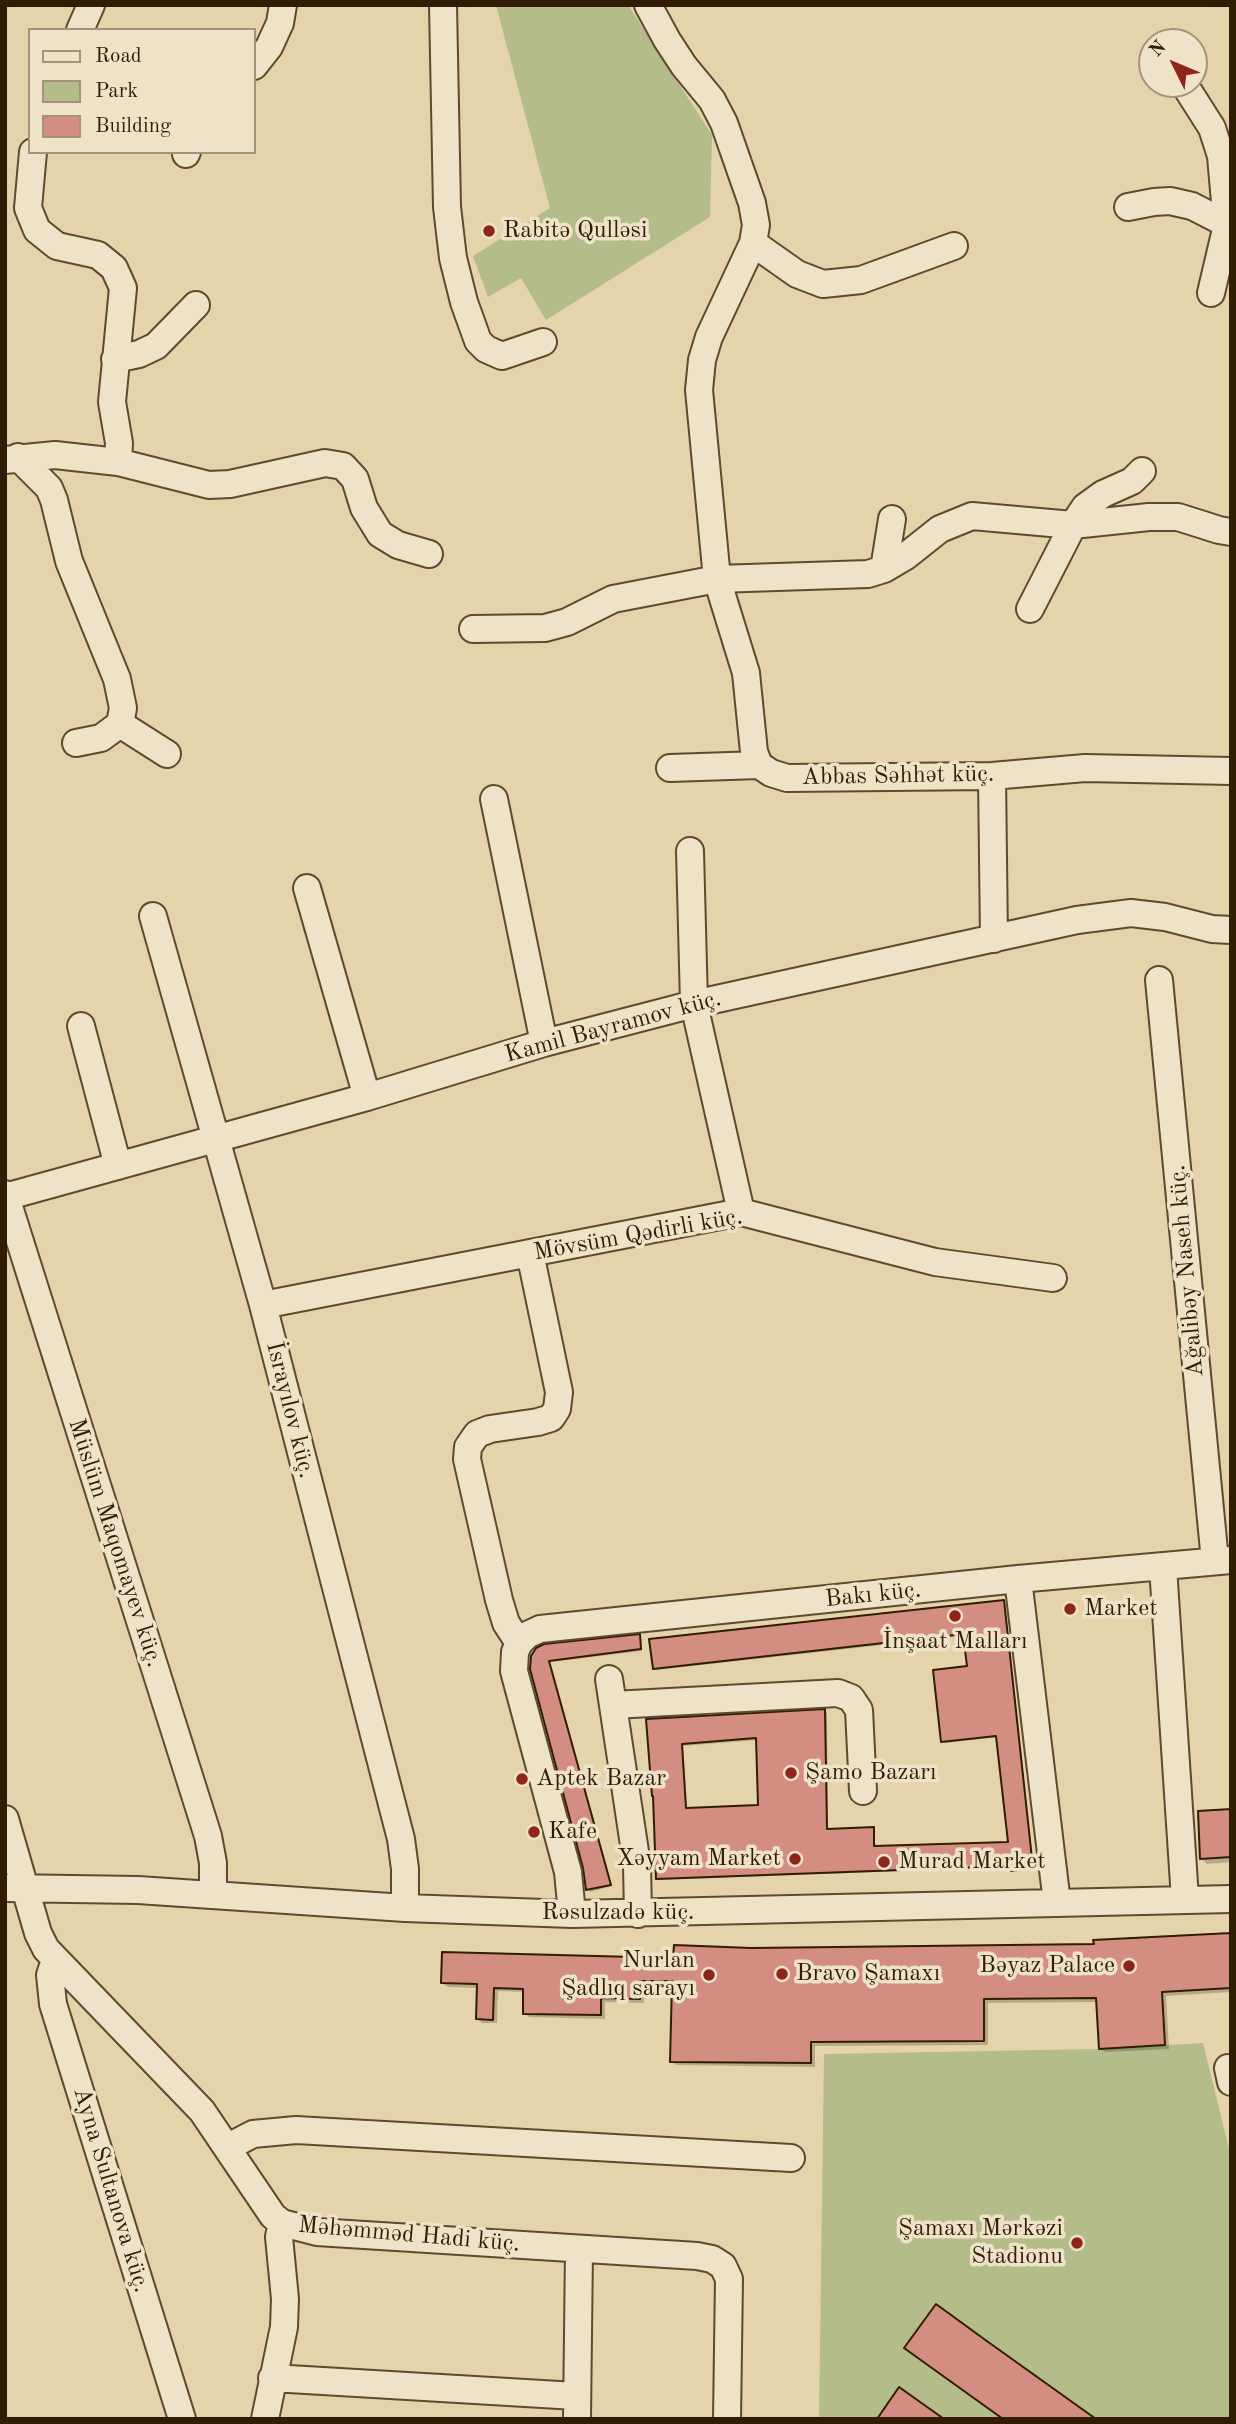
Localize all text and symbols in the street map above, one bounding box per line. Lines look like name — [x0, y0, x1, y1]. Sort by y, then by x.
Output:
legend — [28, 28, 256, 154]
north arrow — [1138, 28, 1208, 98]
text: N — [1147, 38, 1171, 61]
text: Road — [95, 46, 142, 67]
text: Park — [95, 81, 138, 102]
text: Building — [95, 116, 171, 137]
place label: Rabitə Qulləsi — [503, 217, 647, 245]
marker: Rabitə Qulləsi — [481, 223, 497, 239]
street label: Abbas Səhhət küç. — [801, 760, 995, 792]
street label: Kamil Bayramov küç. — [502, 984, 724, 1070]
street label: Ağalibəy Naseh küç. — [1163, 1164, 1211, 1378]
street label: Mövsüm Qədirli küç. — [531, 1202, 745, 1268]
street label: İsrayılov küç. — [259, 1339, 321, 1481]
street label: Müslüm Maqomayev küç. — [61, 1415, 169, 1671]
street label: Bakı küç. — [823, 1576, 923, 1614]
place label: Market — [1084, 1595, 1158, 1623]
marker: Market — [1062, 1601, 1078, 1617]
marker: İnşaat Malları — [947, 1608, 963, 1624]
place label: İnşaat Malları — [883, 1628, 1027, 1656]
place label: Şamo Bazarı — [805, 1759, 937, 1787]
place label: Aptek Bazar — [536, 1765, 666, 1793]
marker: Şamo Bazarı — [783, 1765, 799, 1781]
marker: Aptek Bazar — [514, 1771, 530, 1787]
place label: Kafe — [548, 1818, 597, 1846]
marker: Kafe — [526, 1824, 542, 1840]
place label: Xəyyam Market — [617, 1845, 781, 1873]
place label: Murad Market — [898, 1848, 1046, 1876]
marker: Xəyyam Market — [787, 1851, 803, 1867]
marker: Murad Market — [876, 1854, 892, 1870]
street label: Rəsulzadə küç. — [541, 1899, 695, 1927]
place label: Nurlan Şadlıq sarayı — [561, 1947, 695, 2003]
place label: Bəyaz Palace — [979, 1952, 1115, 1980]
marker: Bəyaz Palace — [1121, 1958, 1137, 1974]
place label: Bravo Şamaxı — [796, 1960, 940, 1988]
marker: Bravo Şamaxı — [774, 1966, 790, 1982]
marker: Nurlan Şadlıq sarayı — [701, 1967, 717, 1983]
street label: Ayna Sultanova küç. — [66, 2084, 156, 2296]
street label: Məhəmməd Hadi küç. — [297, 2211, 521, 2259]
place label: Şamaxı Mərkəzi Stadionu — [898, 2215, 1063, 2271]
marker: Şamaxı Mərkəzi Stadionu — [1069, 2235, 1085, 2251]

